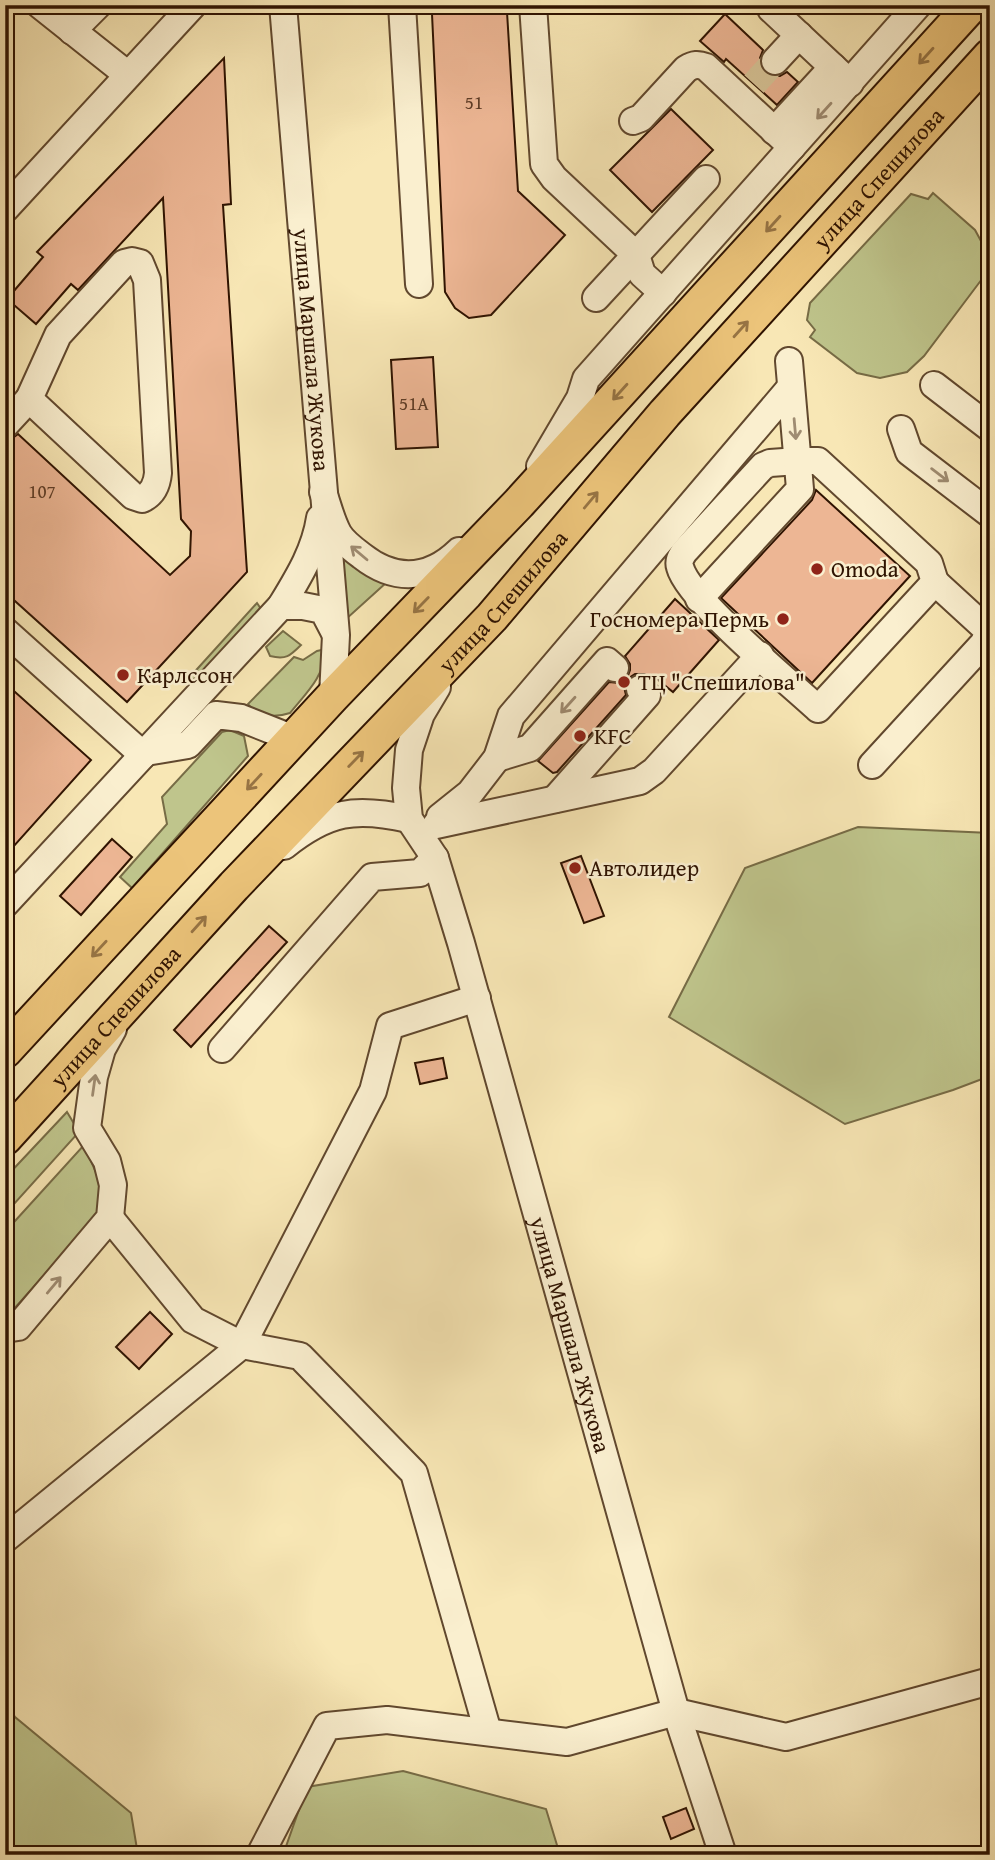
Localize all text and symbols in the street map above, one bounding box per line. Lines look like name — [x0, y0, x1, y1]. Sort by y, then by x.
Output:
one-way arrow — [918, 47, 934, 65]
house number: 51 — [465, 88, 483, 116]
street label: улица Спешилова — [804, 100, 951, 257]
one-way arrow — [816, 102, 832, 120]
one-way arrow — [765, 215, 781, 233]
street label: улица Маршала Жукова — [286, 226, 339, 473]
one-way arrow — [733, 320, 749, 338]
one-way arrow — [612, 383, 628, 401]
house number: 51А — [399, 389, 429, 417]
one-way arrow — [789, 417, 802, 439]
one-way arrow — [930, 468, 948, 483]
house number: 107 — [28, 477, 56, 505]
one-way arrow — [583, 491, 599, 509]
street label: улица Спешилова — [429, 523, 575, 681]
one-way arrow — [350, 546, 368, 561]
place label: Omoda — [831, 552, 899, 585]
marker: Omoda — [809, 561, 825, 577]
one-way arrow — [412, 596, 429, 613]
place label: Госномера Пермь — [590, 602, 769, 635]
marker: Госномера Пермь — [775, 611, 791, 627]
place label: Карлссон — [137, 658, 233, 691]
place label: ТЦ "Спешилова" — [638, 665, 805, 698]
marker: Карлссон — [115, 667, 131, 683]
marker: ТЦ "Спешилова" — [616, 674, 632, 690]
one-way arrow — [560, 696, 576, 714]
place label: KFC — [594, 719, 631, 752]
marker: KFC — [572, 728, 588, 744]
one-way arrow — [347, 751, 364, 768]
one-way arrow — [245, 773, 262, 790]
place label: Автолидер — [589, 851, 699, 884]
marker: Автолидер — [567, 860, 583, 876]
one-way arrow — [191, 916, 208, 933]
street label: улица Спешилова — [41, 938, 188, 1095]
one-way arrow — [91, 940, 107, 958]
one-way arrow — [87, 1074, 100, 1096]
street label: улица Маршала Жукова — [522, 1212, 620, 1456]
one-way arrow — [46, 1276, 62, 1294]

